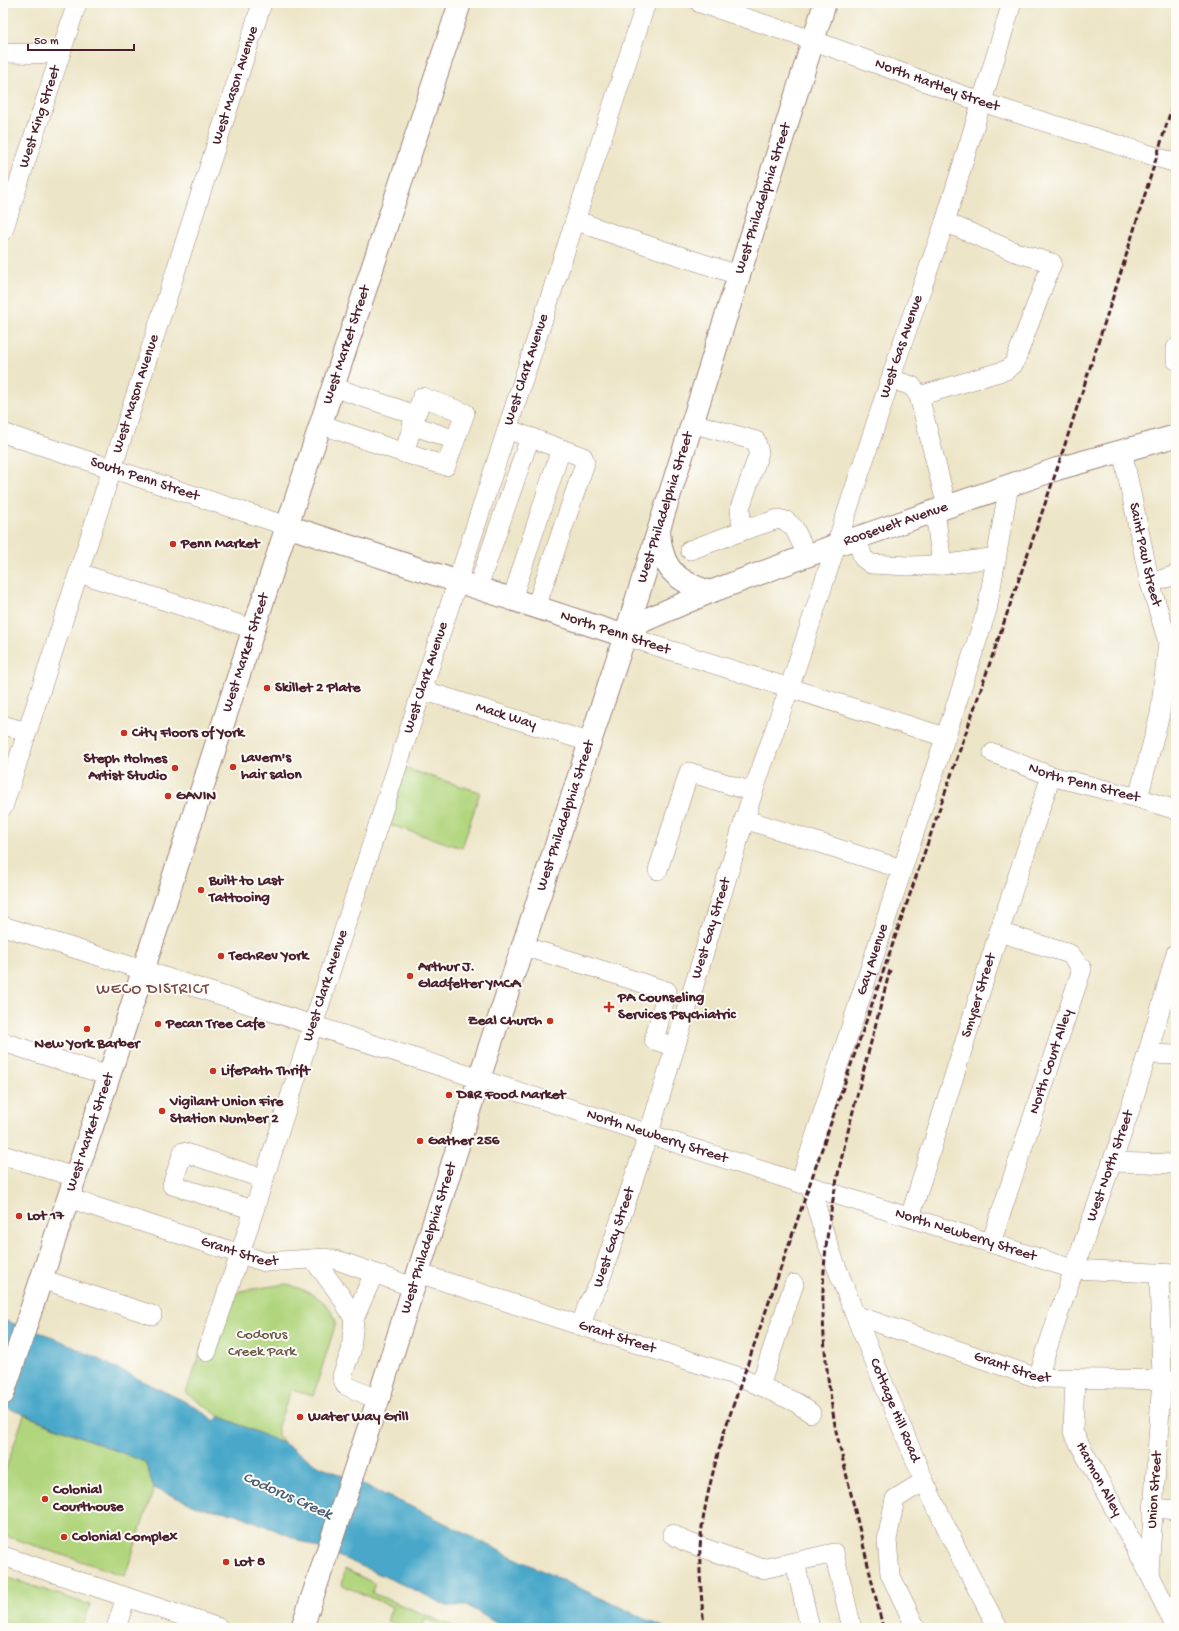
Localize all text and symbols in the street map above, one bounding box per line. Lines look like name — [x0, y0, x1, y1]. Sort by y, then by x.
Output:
street label: West Mason Avenue — [208, 24, 263, 147]
scale bar — [28, 26, 134, 52]
text: 50 m — [34, 35, 59, 49]
street label: North Hartley Street — [872, 55, 1003, 117]
street label: West King Street — [15, 62, 66, 170]
street label: West Philadelphia Street — [731, 119, 796, 276]
street label: West Market Street — [319, 281, 375, 407]
street label: West Gas Avenue — [876, 292, 928, 401]
street label: West Clark Avenue — [500, 311, 553, 428]
street label: West Mason Avenue — [109, 332, 164, 456]
street label: West Philadelphia Street — [633, 428, 698, 585]
street label: South Penn Street — [88, 453, 203, 506]
street label: Roosevelt Avenue — [841, 498, 950, 551]
street label: Saint Paul Street — [1124, 501, 1166, 610]
place label: Penn Market — [180, 535, 261, 553]
marker: Penn Market — [168, 539, 178, 549]
street label: West Market Street — [218, 589, 274, 715]
street label: North Penn Street — [558, 607, 674, 660]
street label: West Clark Avenue — [400, 619, 453, 736]
place label: Skillet 2 Plate — [275, 679, 362, 697]
marker: Skillet 2 Plate — [262, 683, 272, 693]
street label: Mack Way — [473, 698, 539, 734]
place label: City Floors of York — [131, 724, 246, 742]
marker: City Floors of York — [119, 728, 129, 738]
street label: West Philadelphia Street — [533, 736, 600, 893]
place label: Lavern's hair salon — [241, 749, 302, 784]
place label: Steph Holmes Artist Studio — [84, 750, 168, 785]
street label: North Penn Street — [1026, 759, 1143, 807]
marker: Lavern's hair salon — [228, 762, 238, 772]
marker: Steph Holmes Artist Studio — [170, 763, 180, 773]
place label: GAVIN — [176, 787, 216, 805]
marker: GAVIN — [163, 791, 173, 801]
place label: Built to Last Tattooing — [208, 872, 285, 907]
street label: West Gay Street — [688, 874, 736, 981]
marker: Built to Last Tattooing — [196, 885, 206, 895]
street label: Gay Avenue — [853, 921, 893, 998]
street label: West Clark Avenue — [299, 927, 352, 1044]
place label: TechRev York — [228, 947, 310, 965]
street label: Smyser Street — [958, 949, 1001, 1040]
marker: TechRev York — [216, 951, 226, 961]
place label: Arthur J. Gladfelter YMCA — [417, 958, 522, 993]
marker: Arthur J. Gladfelter YMCA — [405, 971, 415, 981]
district label: WECO DISTRICT — [96, 981, 210, 1000]
place label: PA Counseling Services Psychiatric — [617, 989, 736, 1024]
marker: PA Counseling Services Psychiatric — [603, 1001, 615, 1013]
street label: North Court Alley — [1025, 1006, 1077, 1116]
place label: Zeal Church — [468, 1012, 542, 1030]
place label: Pecan Tree Cafe — [165, 1015, 266, 1033]
marker: Zeal Church — [545, 1016, 555, 1026]
marker: Pecan Tree Cafe — [153, 1019, 163, 1029]
marker: New York Barber — [82, 1024, 92, 1034]
place label: New York Barber — [34, 1035, 141, 1053]
place label: LifePath Thrift — [221, 1062, 311, 1080]
marker: LifePath Thrift — [208, 1066, 218, 1076]
street label: West Market Street — [62, 1069, 119, 1194]
place label: D&R Food Market — [455, 1086, 567, 1104]
marker: D&R Food Market — [444, 1090, 454, 1100]
place label: Vigilant Union Fire Station Number 2 — [169, 1093, 285, 1128]
street label: North Newberry Street — [584, 1105, 731, 1168]
marker: Vigilant Union Fire Station Number 2 — [157, 1106, 167, 1116]
street label: West North Street — [1083, 1106, 1139, 1224]
place label: Gather 256 — [428, 1132, 500, 1150]
marker: Gather 256 — [415, 1136, 425, 1146]
street label: West Philadelphia Street — [397, 1159, 462, 1316]
street label: West Gay Street — [589, 1183, 640, 1290]
street label: North Newberry Street — [893, 1204, 1040, 1266]
place label: Lot 17 — [27, 1207, 65, 1225]
marker: Lot 17 — [14, 1211, 24, 1221]
street label: Grant Street — [198, 1233, 280, 1271]
street label: Grant Street — [576, 1316, 659, 1359]
park label: Codorus Creek Park — [228, 1326, 297, 1361]
street label: Grant Street — [971, 1348, 1052, 1387]
street label: Cottage Hill Road — [865, 1356, 925, 1466]
place label: Water Way Grill — [307, 1408, 409, 1426]
marker: Water Way Grill — [295, 1412, 305, 1422]
street label: Harmon Alley — [1071, 1439, 1126, 1520]
street label: Union Street — [1143, 1449, 1167, 1529]
water label: Codorus Creek — [240, 1469, 336, 1526]
place label: Colonial Courthouse — [52, 1481, 125, 1516]
marker: Colonial Courthouse — [40, 1494, 50, 1504]
place label: Colonial Complex — [71, 1528, 178, 1546]
marker: Colonial Complex — [59, 1532, 69, 1542]
place label: Lot 8 — [234, 1553, 265, 1571]
marker: Lot 8 — [221, 1557, 231, 1567]

